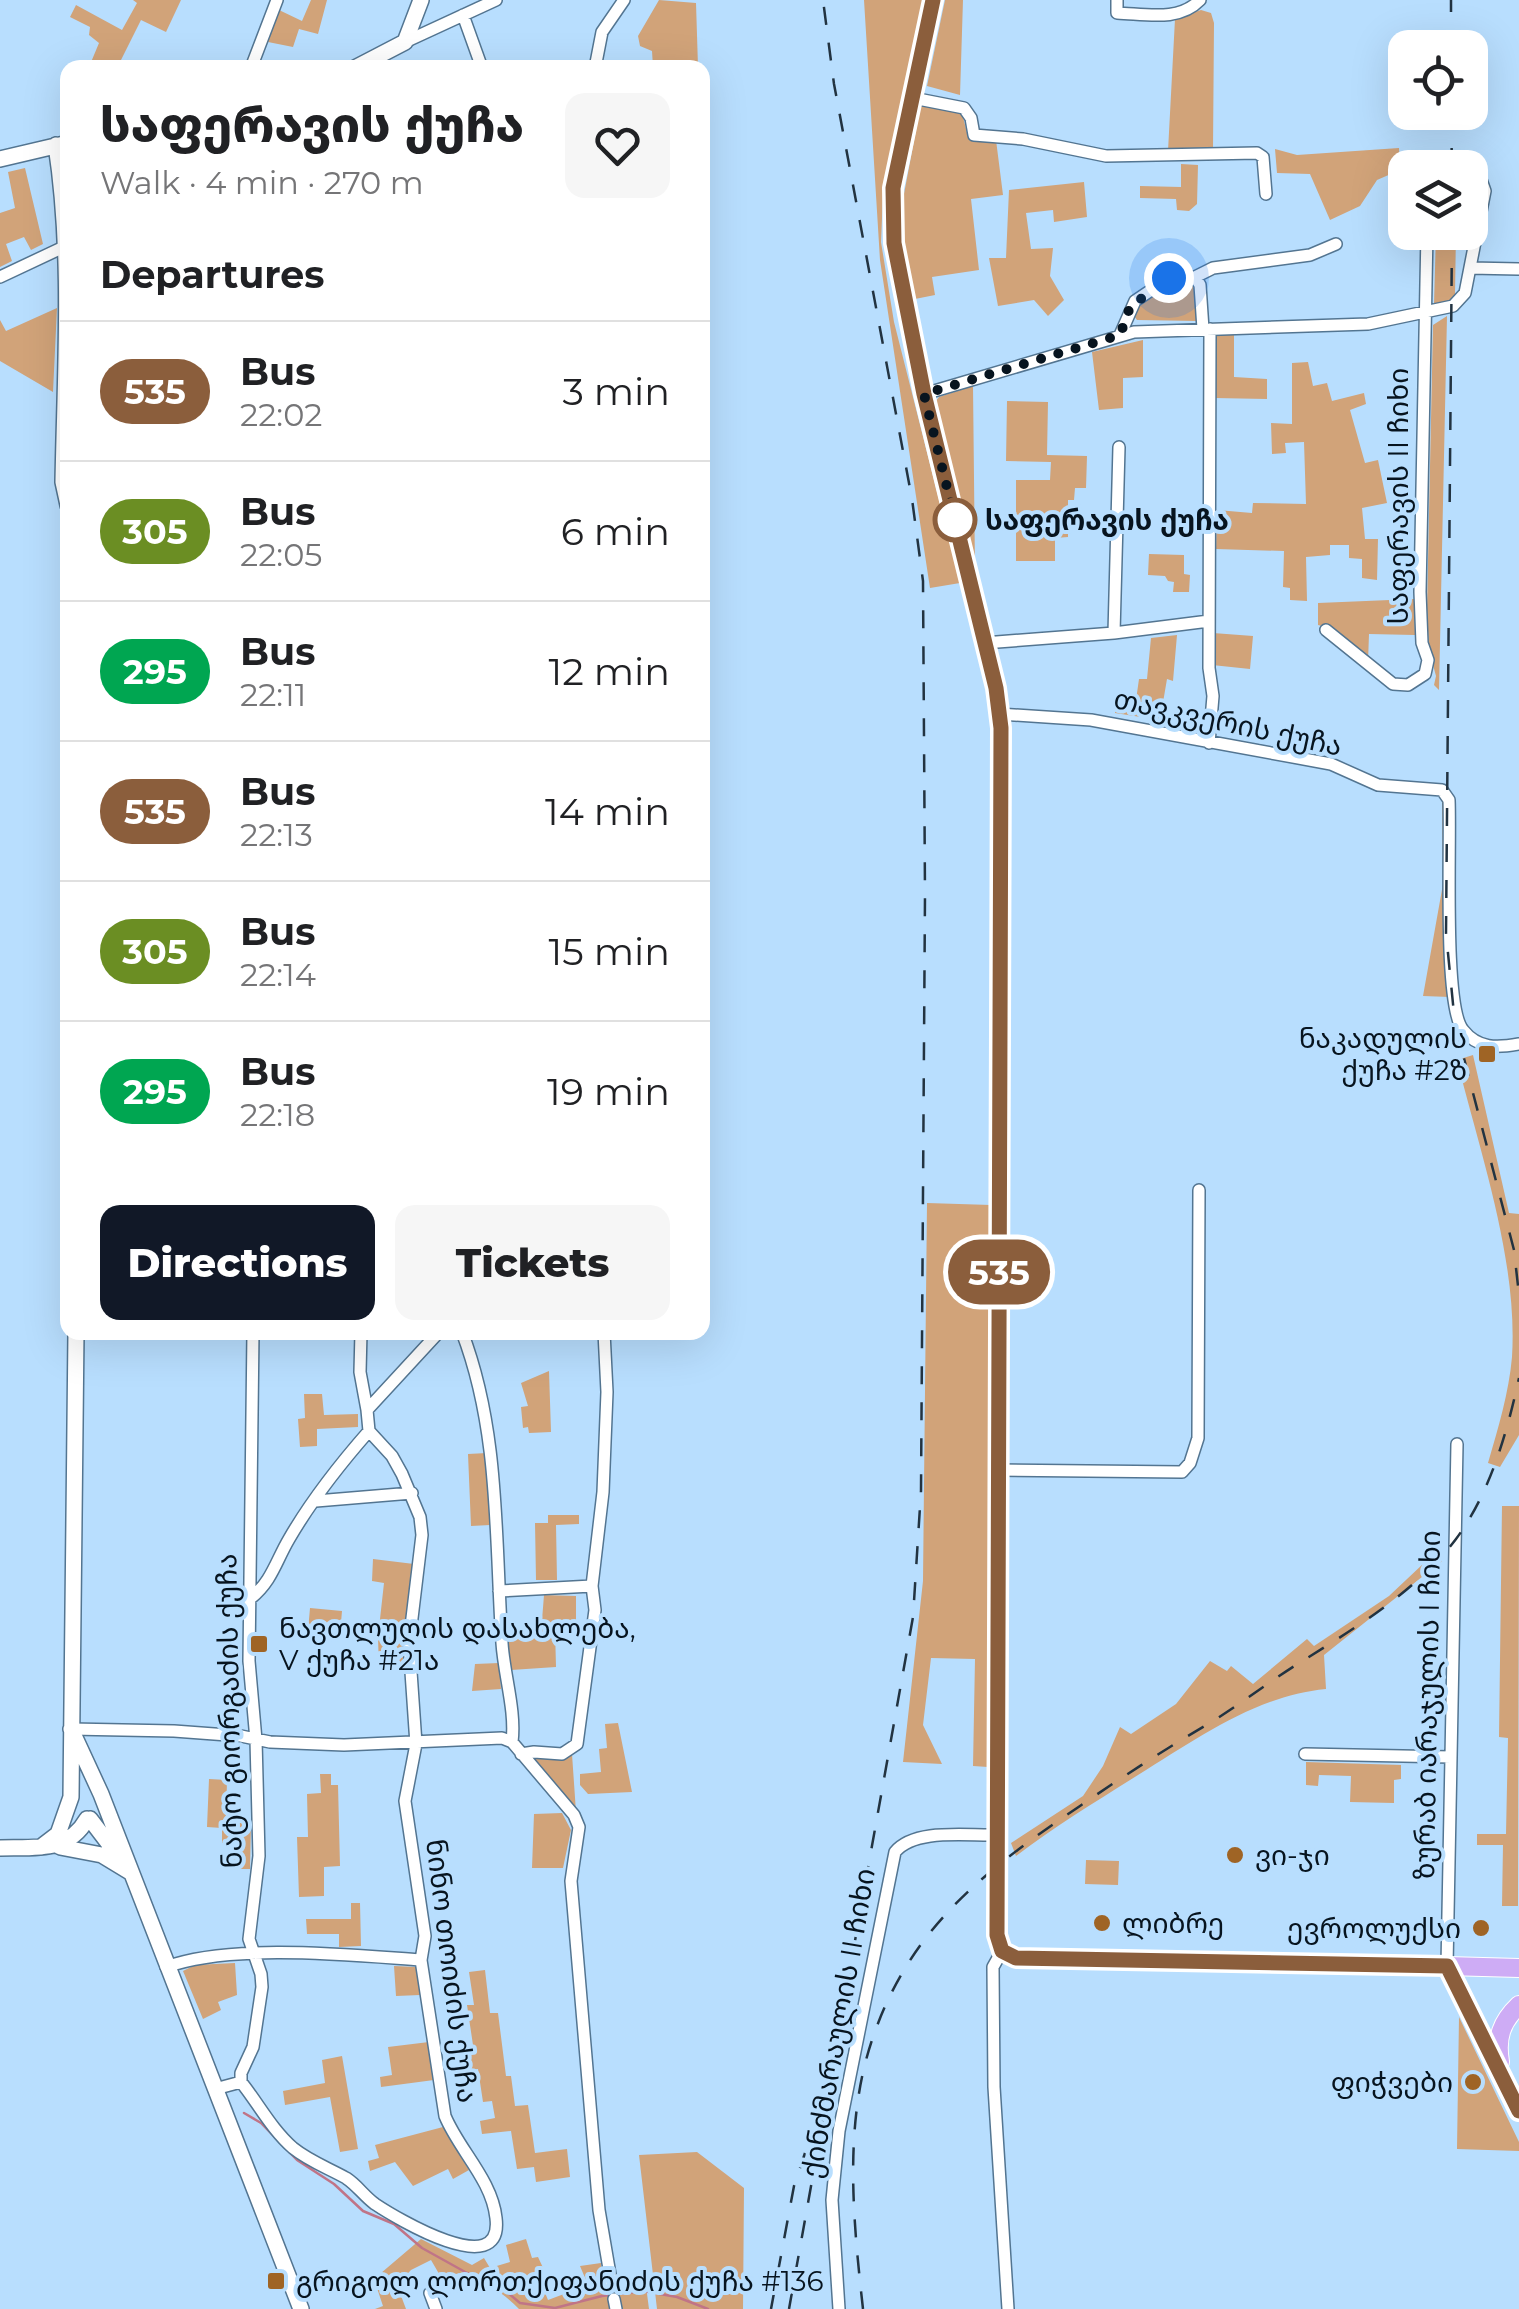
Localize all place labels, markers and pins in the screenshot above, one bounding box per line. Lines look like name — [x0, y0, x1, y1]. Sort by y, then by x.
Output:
marker: საფერავის ქუჩა — [934, 499, 976, 541]
place label: საფერავის ქუჩა — [985, 503, 1229, 537]
place label: ნაკადულის ქუჩა #2ზ — [1299, 1021, 1467, 1087]
marker: ნაკადულის ქუჩა #2ზ — [1476, 1043, 1498, 1065]
place label: ნავთლუღის დასახლება, V ქუჩა #21ა — [279, 1611, 636, 1677]
marker: ნავთლუღის დასახლება, V ქუჩა #21ა — [248, 1633, 270, 1655]
place label: ვი-ჯი — [1255, 1838, 1330, 1872]
marker: ვი-ჯი — [1224, 1844, 1246, 1866]
place label: ლიბრე — [1122, 1906, 1224, 1940]
place label: ევროლუქსი — [1287, 1911, 1461, 1945]
marker: ლიბრე — [1091, 1912, 1113, 1934]
marker: ევროლუქსი — [1470, 1917, 1492, 1939]
place label: ფიჭვები — [1331, 2065, 1453, 2099]
marker: ფიჭვები — [1462, 2071, 1484, 2093]
place label: გრიგოლ ლორთქიფანიძის ქუჩა #136 — [296, 2264, 824, 2298]
marker: გრიგოლ ლორთქიფანიძის ქუჩა #136 — [265, 2270, 287, 2292]

